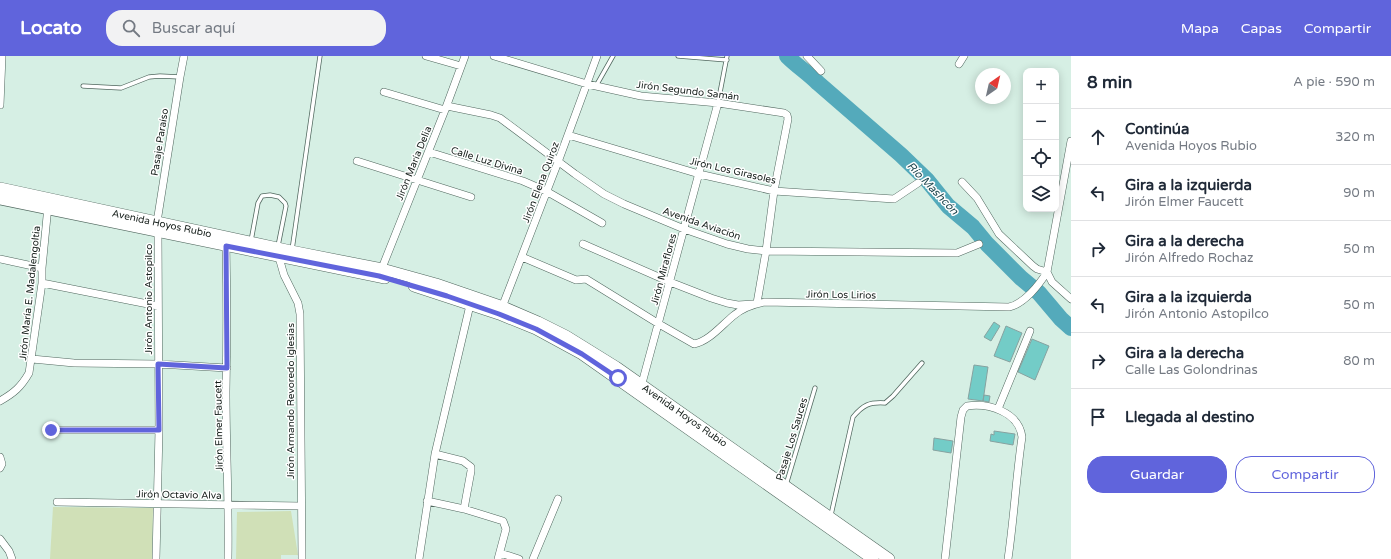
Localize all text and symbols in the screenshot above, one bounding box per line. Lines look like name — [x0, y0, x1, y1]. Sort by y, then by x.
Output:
search box — [106, 10, 386, 46]
text: Locato — [20, 17, 82, 39]
icon: search — [120, 17, 142, 39]
text: Buscar aquí — [152, 19, 235, 37]
text: Mapa — [1181, 20, 1219, 37]
text: Capas — [1241, 20, 1282, 37]
text: Compartir — [1304, 20, 1371, 37]
north arrow — [975, 68, 1011, 104]
map controls — [1023, 68, 1059, 212]
button: + — [1023, 68, 1059, 104]
text: 8 min — [1087, 72, 1132, 93]
text: A pie · 590 m — [1293, 74, 1375, 90]
street label: Jirón Segundo Samán — [636, 79, 740, 103]
button: − — [1023, 104, 1059, 140]
street label: Pasaje Paraíso — [149, 108, 171, 177]
text: Continúa — [1125, 120, 1189, 138]
street label: Jirón María Delia — [394, 125, 434, 202]
icon: ahead — [1087, 126, 1109, 148]
text: 320 m — [1335, 129, 1375, 145]
text: Avenida Hoyos Rubio — [1125, 138, 1257, 154]
street label: Jirón Elena Quiroz — [520, 140, 562, 225]
button: locate — [1023, 140, 1059, 176]
street label: Calle Luz Divina — [449, 144, 524, 178]
street label: Jirón Los Girasoles — [688, 155, 777, 187]
water label: Río Mashcón — [904, 159, 961, 218]
button: layers — [1023, 176, 1059, 212]
text: Gira a la izquierda — [1125, 176, 1252, 194]
icon: left — [1087, 182, 1109, 204]
text: 90 m — [1343, 185, 1375, 201]
text: Jirón Elmer Faucett — [1125, 194, 1244, 210]
street label: Avenida Aviación — [661, 205, 742, 243]
street label: Avenida Hoyos Rubio — [111, 208, 213, 240]
street label: Jirón María E. Madalengoltia — [17, 225, 43, 361]
street label: Jirón Miraflores — [649, 232, 679, 306]
text: Gira a la derecha — [1125, 232, 1244, 250]
icon: right — [1087, 238, 1109, 260]
text: 50 m — [1343, 241, 1375, 257]
street label: Jirón Antonio Astopilco — [143, 244, 155, 354]
text: Jirón Alfredo Rochaz — [1125, 250, 1254, 266]
street label: Jirón Los Lirios — [806, 288, 876, 302]
text: Gira a la izquierda — [1125, 288, 1252, 306]
icon: left — [1087, 294, 1109, 316]
text: 50 m — [1343, 297, 1375, 313]
text: Jirón Antonio Astopilco — [1125, 306, 1269, 322]
street label: Jirón Armando Revoredo Iglesias — [285, 323, 297, 479]
text: Gira a la derecha — [1125, 344, 1244, 362]
icon: right — [1087, 350, 1109, 372]
text: 80 m — [1343, 353, 1375, 369]
text: Calle Las Golondrinas — [1125, 362, 1258, 378]
route start — [609, 369, 627, 387]
street label: Jirón Elmer Faucett — [212, 380, 226, 472]
street label: Avenida Hoyos Rubio — [639, 382, 729, 450]
street label: Pasaje Los Sauces — [774, 396, 810, 482]
icon: arrive — [1087, 406, 1109, 428]
text: Llegada al destino — [1125, 408, 1254, 426]
route end — [42, 421, 60, 439]
button: Guardar — [1087, 456, 1227, 493]
button: Compartir — [1235, 456, 1375, 493]
street label: Jirón Octavio Alva — [136, 488, 222, 502]

